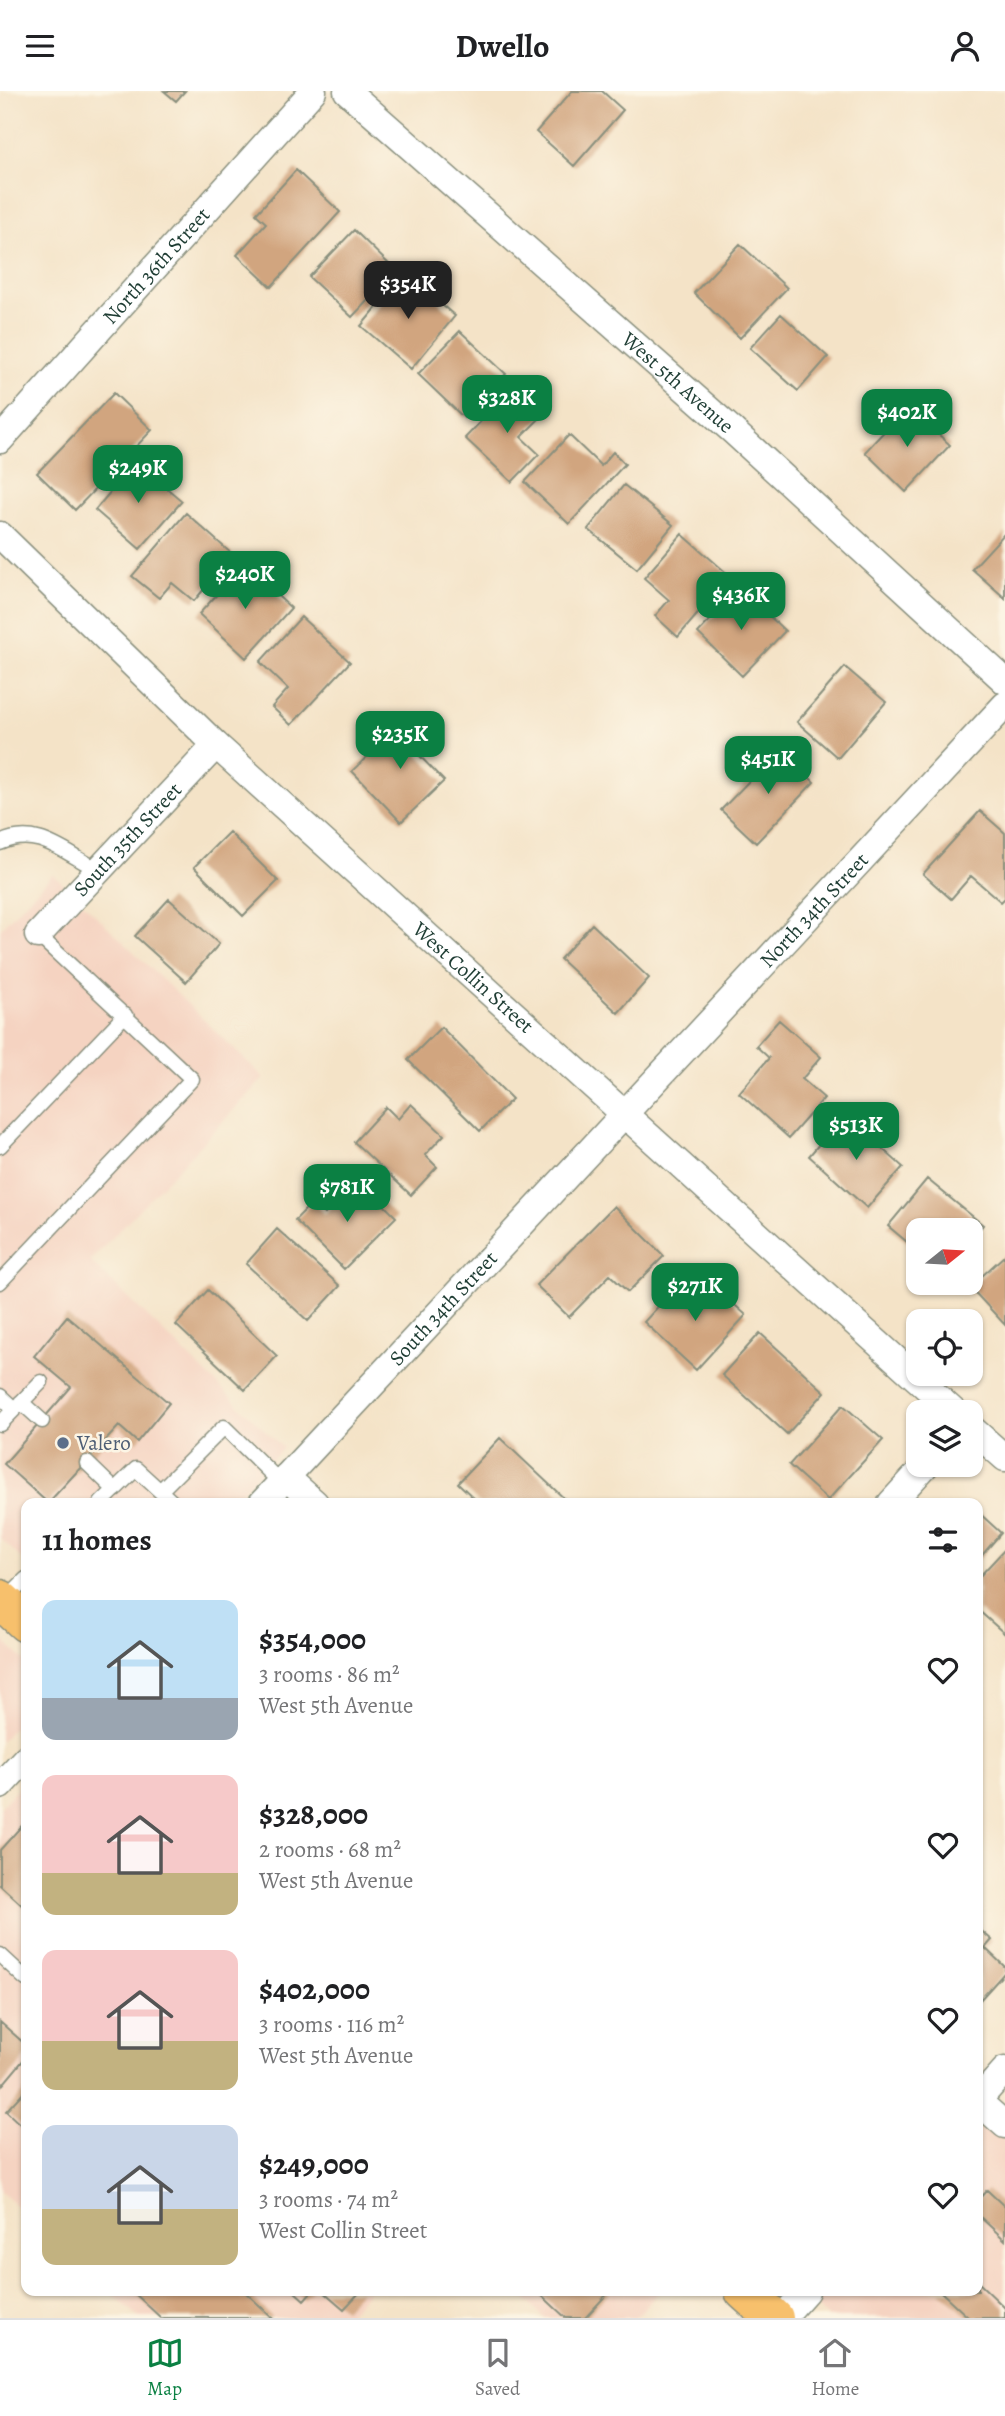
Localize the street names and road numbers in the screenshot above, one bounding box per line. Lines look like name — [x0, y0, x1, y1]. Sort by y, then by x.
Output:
street label: North 36th Street — [96, 201, 216, 330]
street label: West 5th Avenue — [615, 325, 740, 440]
street label: South 35th Street — [67, 776, 188, 903]
street label: North 34th Street — [753, 846, 875, 974]
street label: West Collin Street — [406, 915, 540, 1039]
street label: South 34th Street — [383, 1245, 504, 1372]

